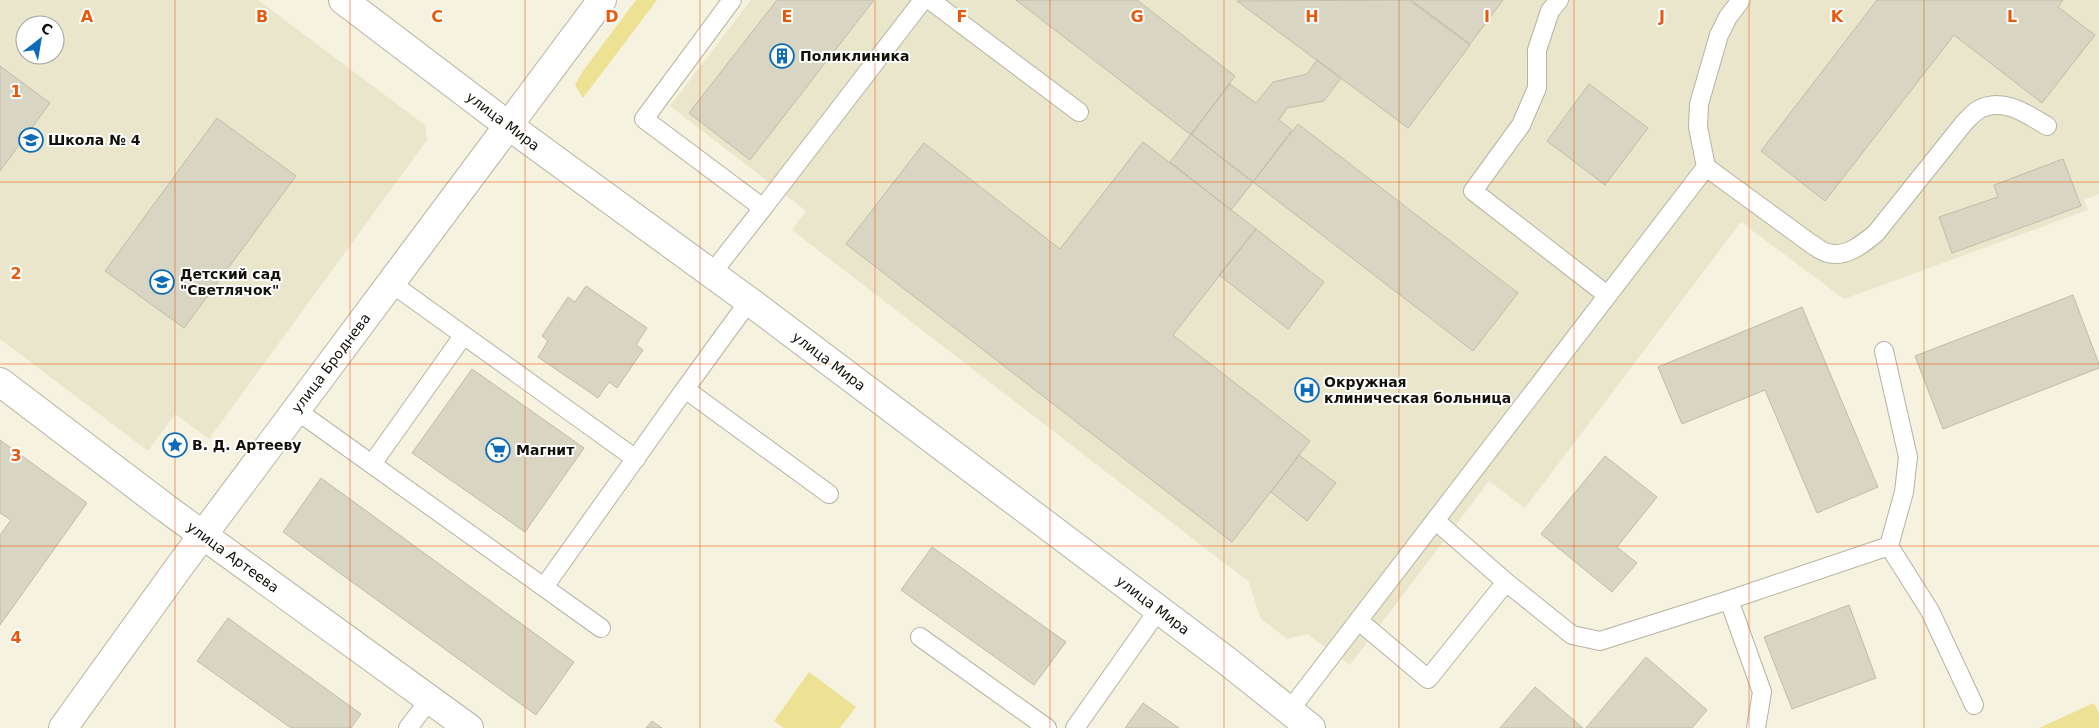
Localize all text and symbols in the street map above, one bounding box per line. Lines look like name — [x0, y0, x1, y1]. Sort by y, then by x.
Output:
text: A — [81, 7, 94, 26]
text: B — [256, 7, 268, 26]
text: C — [431, 7, 443, 26]
text: D — [605, 7, 619, 26]
text: E — [782, 7, 792, 26]
text: F — [957, 7, 967, 26]
text: G — [1130, 7, 1144, 26]
text: H — [1305, 7, 1319, 26]
text: I — [1484, 7, 1490, 26]
text: J — [1658, 7, 1665, 26]
text: K — [1831, 7, 1844, 26]
text: L — [2007, 7, 2017, 26]
north arrow — [15, 15, 65, 65]
text: С — [38, 19, 55, 38]
building icon: Поликлиника — [769, 43, 795, 69]
place label: Поликлиника — [800, 48, 909, 64]
text: 1 — [10, 82, 22, 101]
street label: улица Мира — [463, 88, 543, 154]
school or university icon: Школа № 4 — [18, 127, 44, 153]
place label: Школа № 4 — [48, 132, 141, 148]
text: 2 — [10, 264, 22, 283]
place label: Детский сад "Светлячок" — [180, 266, 281, 298]
school or university icon: Детский сад "Светлячок" — [149, 269, 175, 295]
street label: улица Броднева — [288, 310, 374, 416]
street label: улица Мира — [789, 328, 869, 394]
place label: Окружная клиническая больница — [1324, 374, 1511, 406]
hospital icon: Окружная клиническая больница — [1294, 377, 1320, 403]
place icon: В. Д. Артееву — [162, 432, 188, 458]
place label: В. Д. Артееву — [192, 437, 301, 453]
supermarket icon: Магнит — [485, 437, 511, 463]
place label: Магнит — [516, 442, 575, 458]
text: 3 — [10, 446, 22, 465]
street label: улица Артеева — [184, 518, 282, 596]
street label: улица Мира — [1113, 572, 1193, 638]
text: 4 — [10, 628, 22, 647]

